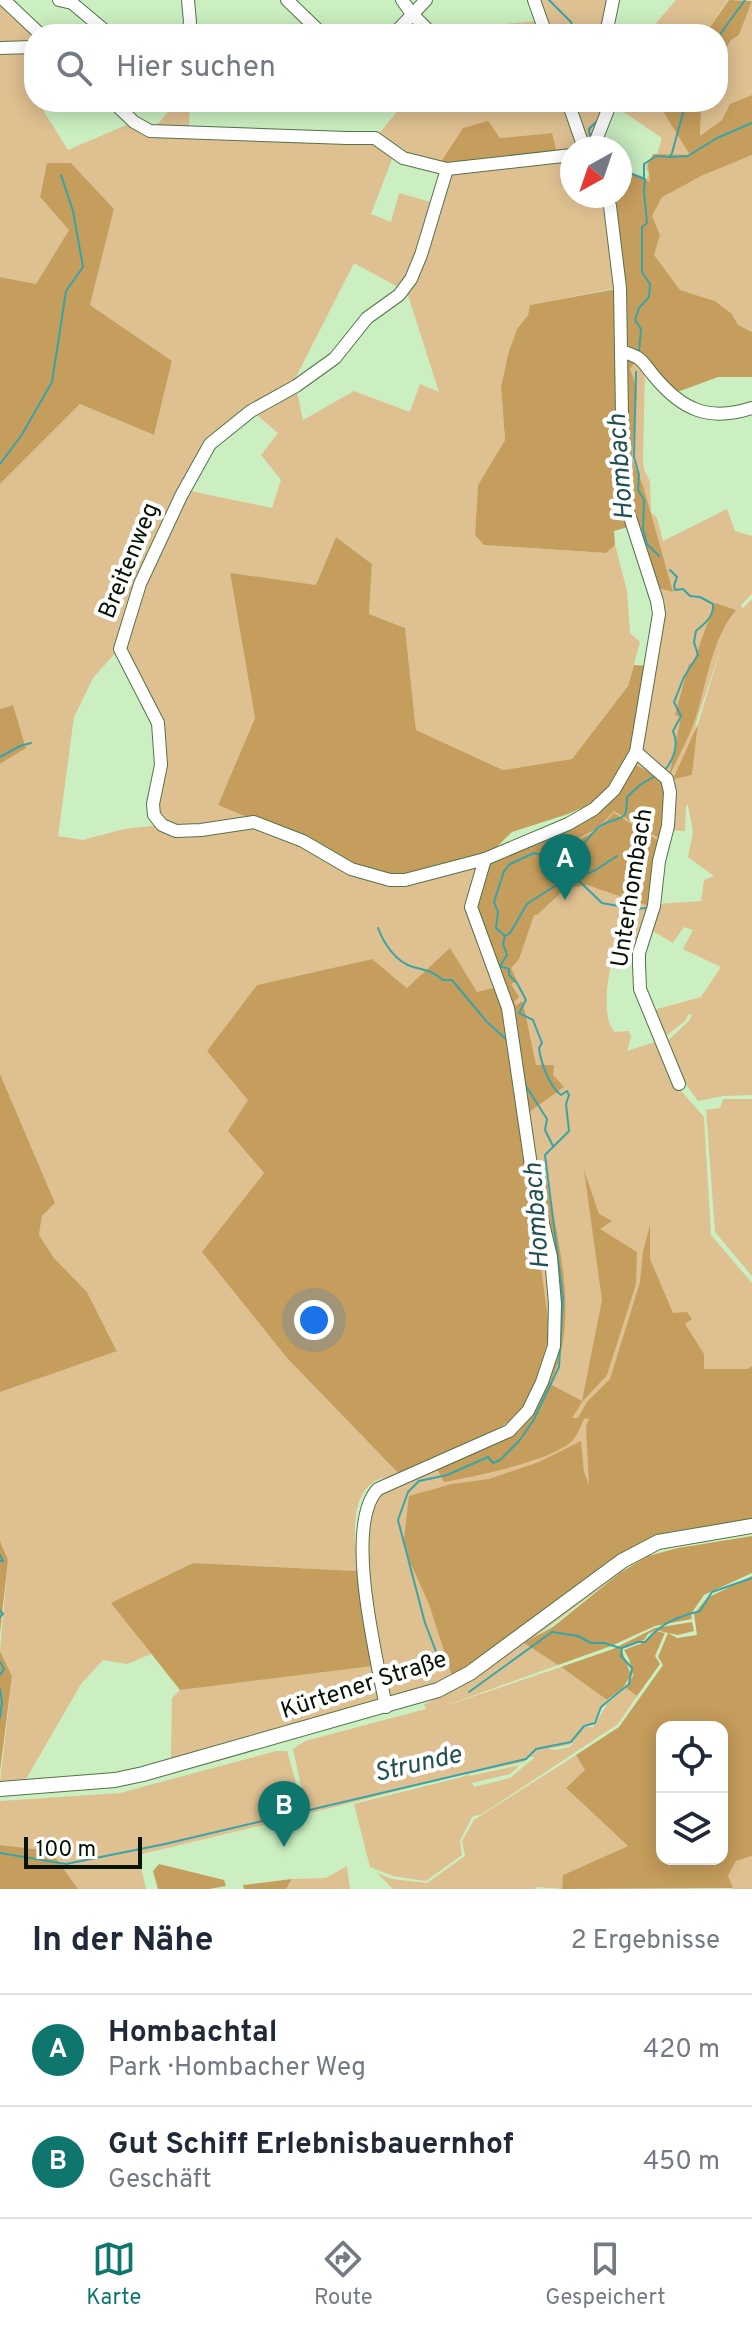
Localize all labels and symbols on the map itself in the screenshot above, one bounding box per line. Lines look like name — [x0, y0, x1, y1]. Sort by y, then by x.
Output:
north arrow — [560, 136, 632, 208]
water label: Hombach — [602, 413, 642, 521]
street label: Breitenweg — [93, 499, 167, 623]
street label: Unterhombach — [606, 806, 660, 970]
pin: A — [539, 834, 591, 900]
water label: Hombach — [518, 1162, 558, 1270]
your location — [294, 1300, 334, 1340]
street label: Kürtener Straße — [277, 1645, 451, 1727]
water label: Strunde — [371, 1739, 465, 1791]
pin: B — [258, 1781, 310, 1847]
scale bar — [24, 1833, 142, 1869]

